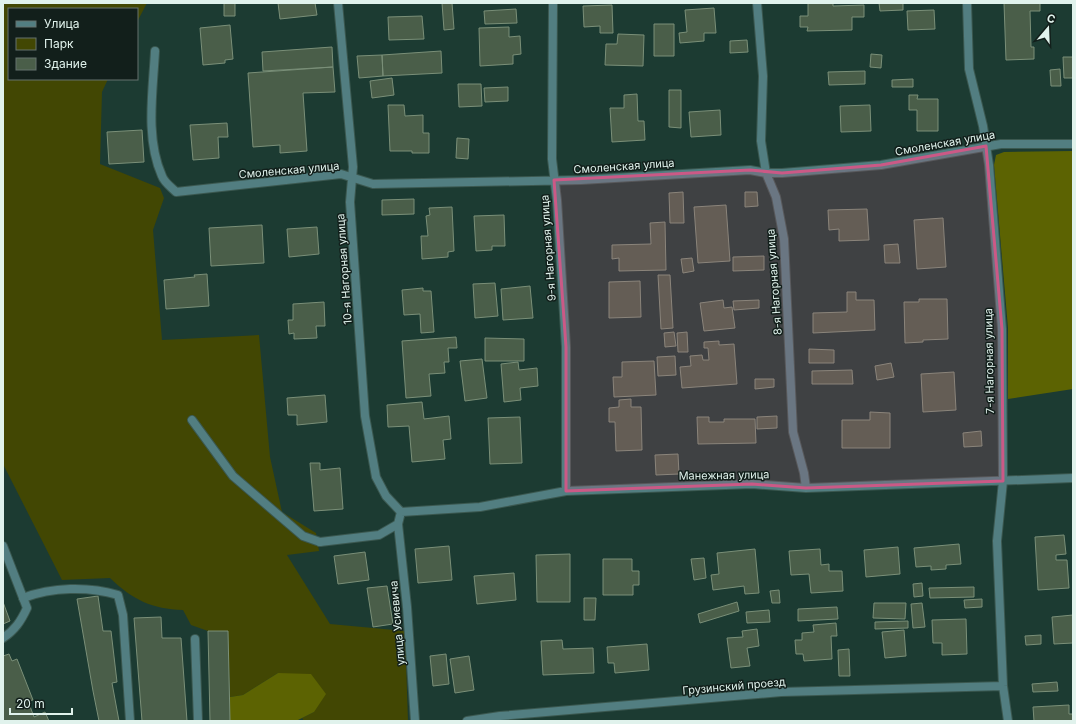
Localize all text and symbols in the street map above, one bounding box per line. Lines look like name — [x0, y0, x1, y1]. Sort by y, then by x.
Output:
legend — [8, 8, 138, 80]
north arrow — [1028, 8, 1068, 48]
text: С — [1045, 11, 1057, 26]
text: Улица — [44, 16, 79, 31]
text: Парк — [44, 36, 74, 51]
text: Здание — [44, 56, 87, 71]
street label: Смоленская улица — [894, 127, 996, 159]
street label: Смоленская улица — [573, 155, 675, 177]
street label: Смоленская улица — [238, 159, 340, 181]
street label: 9-я Нагорная улица — [537, 194, 559, 302]
street label: 10-я Нагорная улица — [333, 213, 355, 325]
street label: 8-я Нагорная улица — [763, 228, 785, 336]
street label: 7-я Нагорная улица — [981, 308, 997, 414]
street label: Манежная улица — [678, 467, 770, 483]
street label: улица Усиевича — [386, 580, 408, 666]
street label: Грузинский проезд — [682, 675, 786, 697]
scale bar — [10, 690, 72, 716]
text: 20 m — [16, 696, 45, 711]

